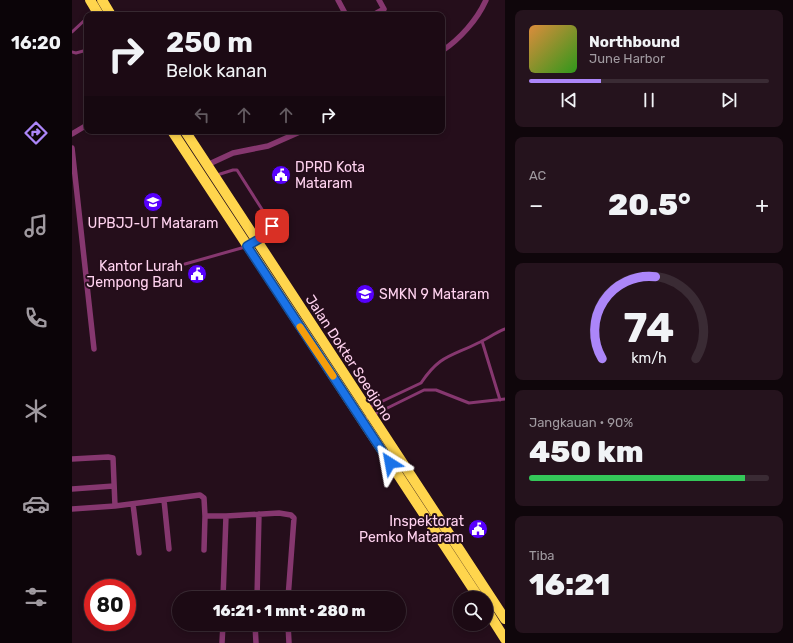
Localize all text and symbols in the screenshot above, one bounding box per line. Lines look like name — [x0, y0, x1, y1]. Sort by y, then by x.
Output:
text: 250 m — [166, 26, 253, 59]
icon: right — [100, 28, 152, 80]
text: 16:20 — [11, 32, 61, 54]
text: Northbound — [589, 33, 680, 51]
text: June Harbor — [589, 51, 665, 66]
text: Belok kanan — [166, 60, 267, 82]
icon: previous — [558, 89, 580, 111]
icon: pause — [638, 89, 660, 111]
icon: next — [718, 89, 740, 111]
icon: left — [191, 104, 213, 126]
icon: ahead — [233, 104, 255, 126]
icon: ahead — [275, 104, 297, 126]
icon: right — [317, 104, 339, 126]
icon: directions — [22, 119, 50, 147]
place label: DPRD Kota Mataram — [295, 159, 365, 192]
public building icon: DPRD Kota Mataram — [270, 164, 292, 186]
text: AC — [529, 168, 546, 183]
text: 20.5° — [608, 187, 691, 223]
school or university icon: UPBJJ-UT Mataram — [142, 191, 164, 213]
text: − — [529, 192, 543, 219]
text: + — [755, 192, 769, 219]
pin — [255, 209, 289, 243]
icon: music — [22, 212, 50, 240]
place label: UPBJJ-UT Mataram — [88, 215, 218, 232]
icon: arrive — [261, 215, 283, 237]
place label: Kantor Lurah Jempong Baru — [86, 258, 183, 291]
public building icon: Kantor Lurah Jempong Baru — [186, 263, 208, 285]
school or university icon: SMKN 9 Mataram — [354, 283, 376, 305]
place label: SMKN 9 Mataram — [379, 286, 490, 303]
street label: Jalan Dokter Soedjono — [302, 292, 396, 424]
text: 74 — [624, 303, 674, 352]
icon: phone — [22, 304, 50, 332]
text: km/h — [631, 350, 667, 367]
icon: climate — [22, 397, 50, 425]
text: Jangkauan · 90% — [529, 415, 633, 430]
text: 450 km — [529, 434, 644, 470]
position arrow — [369, 442, 411, 484]
icon: car — [22, 490, 50, 518]
place label: Inspektorat Pemko Mataram — [359, 513, 465, 546]
public building icon: Inspektorat Pemko Mataram — [467, 518, 489, 540]
text: Tiba — [529, 548, 555, 563]
text: 16:21 — [529, 567, 610, 603]
speed limit sign: 80 — [84, 579, 136, 631]
icon: filters — [22, 583, 50, 611]
map controls — [453, 591, 493, 631]
button: search — [453, 591, 493, 631]
text: 16:21 · 1 mnt · 280 m — [213, 602, 365, 620]

